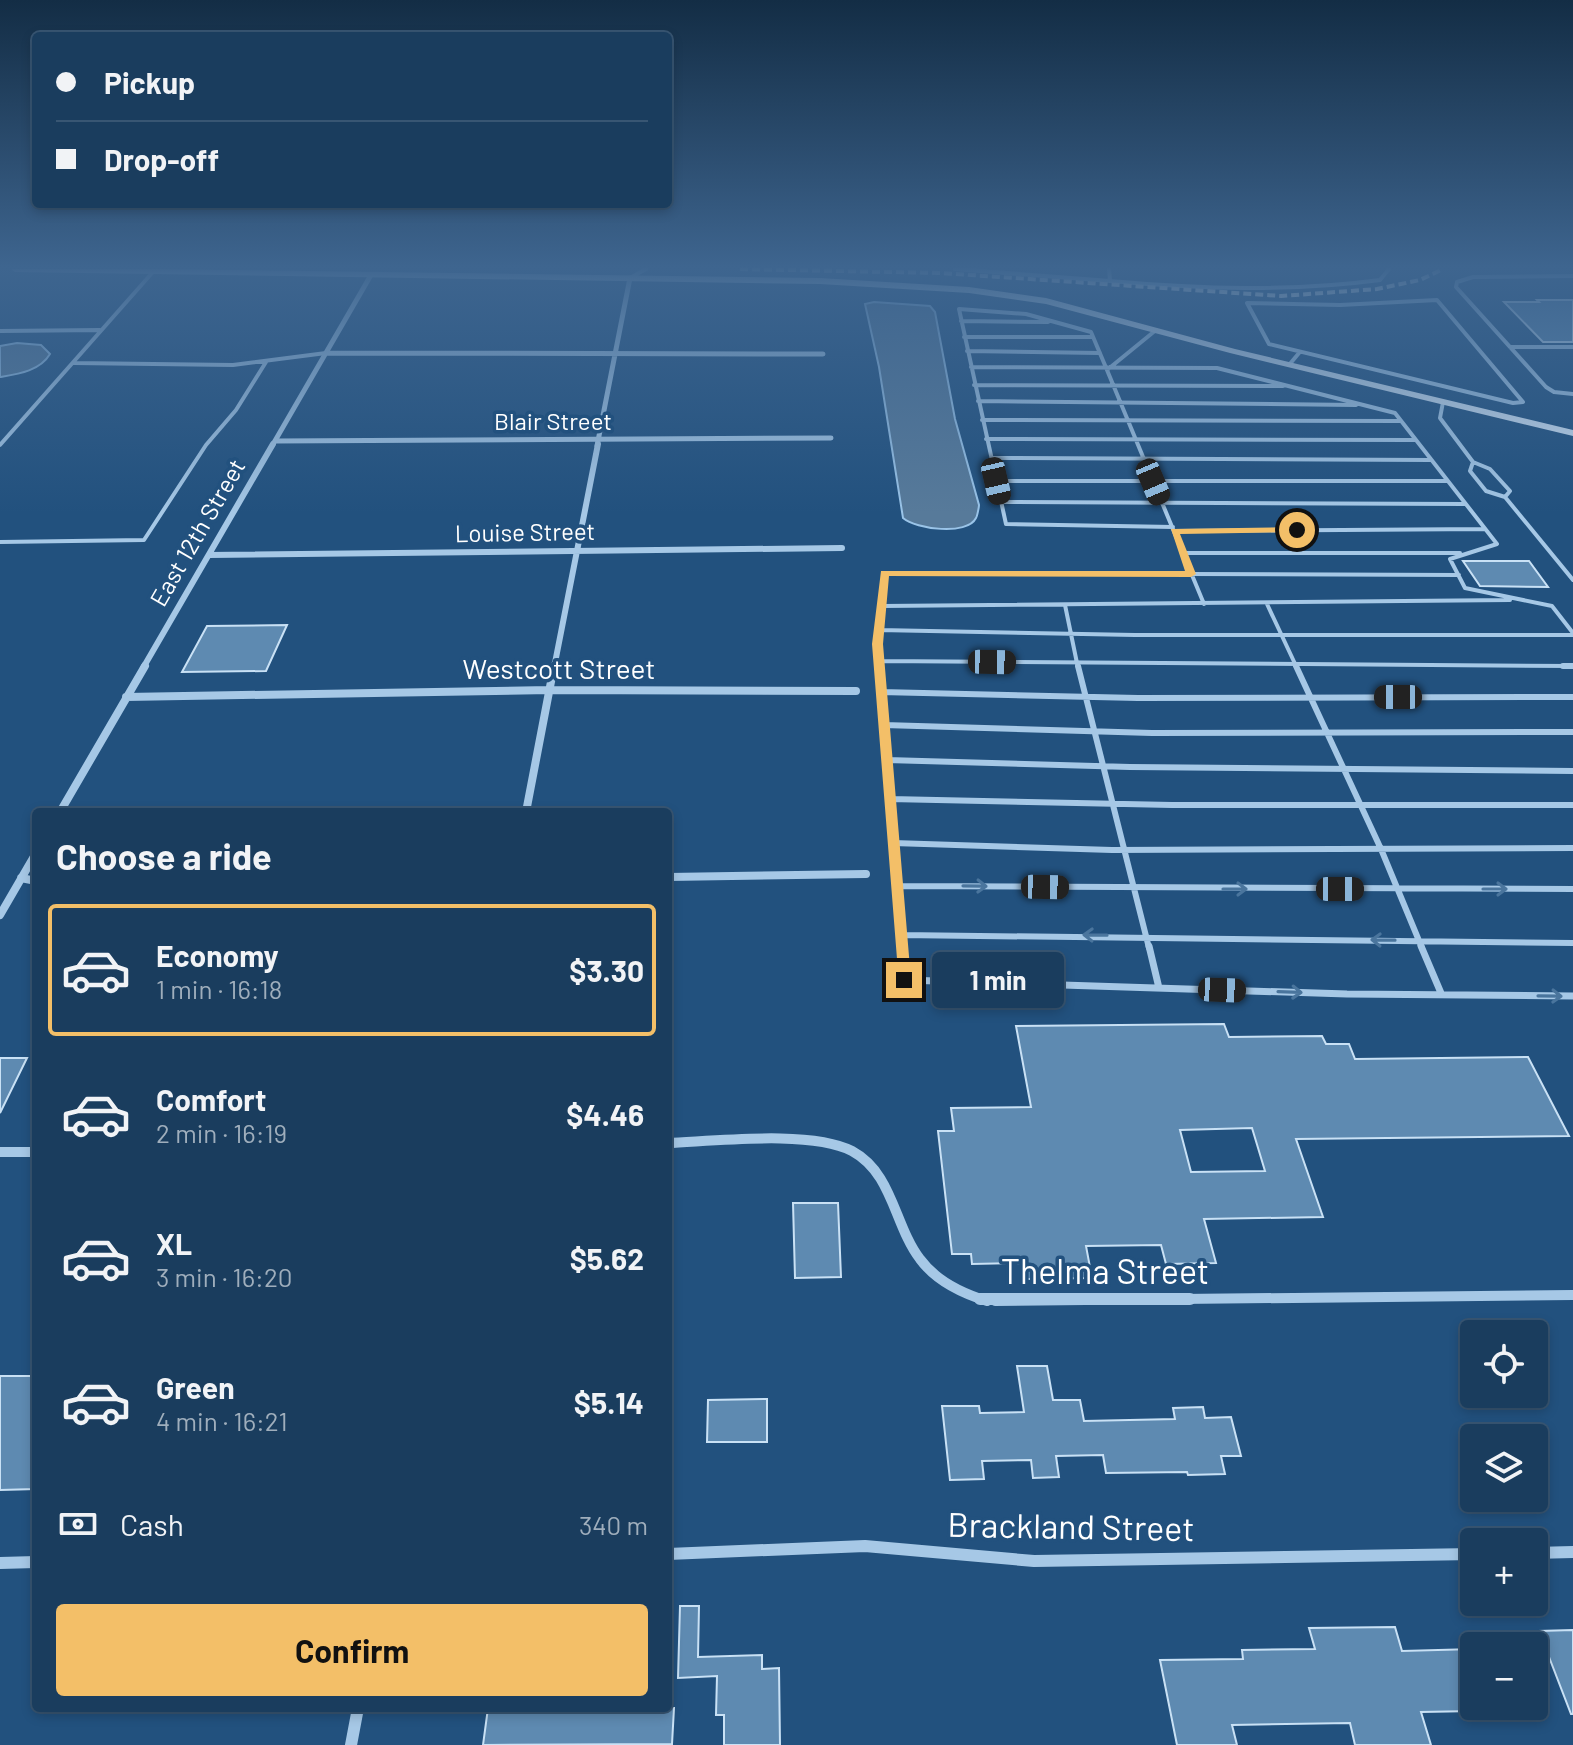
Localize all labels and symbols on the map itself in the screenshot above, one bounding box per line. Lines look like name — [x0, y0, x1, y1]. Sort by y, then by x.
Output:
street label: Blair Street — [494, 406, 612, 435]
street label: East 12th Street — [143, 454, 251, 611]
car — [979, 455, 1013, 507]
car — [1133, 455, 1173, 509]
route start — [1279, 512, 1315, 548]
street label: Louise Street — [455, 516, 595, 547]
car — [968, 650, 1016, 674]
street label: Westcott Street — [462, 651, 656, 685]
car — [1374, 685, 1422, 709]
car — [1021, 875, 1069, 899]
car — [1316, 877, 1364, 901]
one-way arrow — [961, 879, 988, 894]
one-way arrow — [1221, 881, 1248, 897]
one-way arrow — [1481, 881, 1508, 897]
one-way arrow — [1082, 927, 1109, 943]
one-way arrow — [1370, 932, 1397, 948]
callout: 1 min — [932, 952, 1064, 1008]
route end — [886, 962, 922, 998]
car — [1198, 977, 1246, 1003]
one-way arrow — [1276, 984, 1303, 999]
one-way arrow — [1536, 988, 1563, 1003]
street label: Thelma Street — [1001, 1250, 1209, 1291]
street label: Brackland Street — [947, 1503, 1195, 1548]

